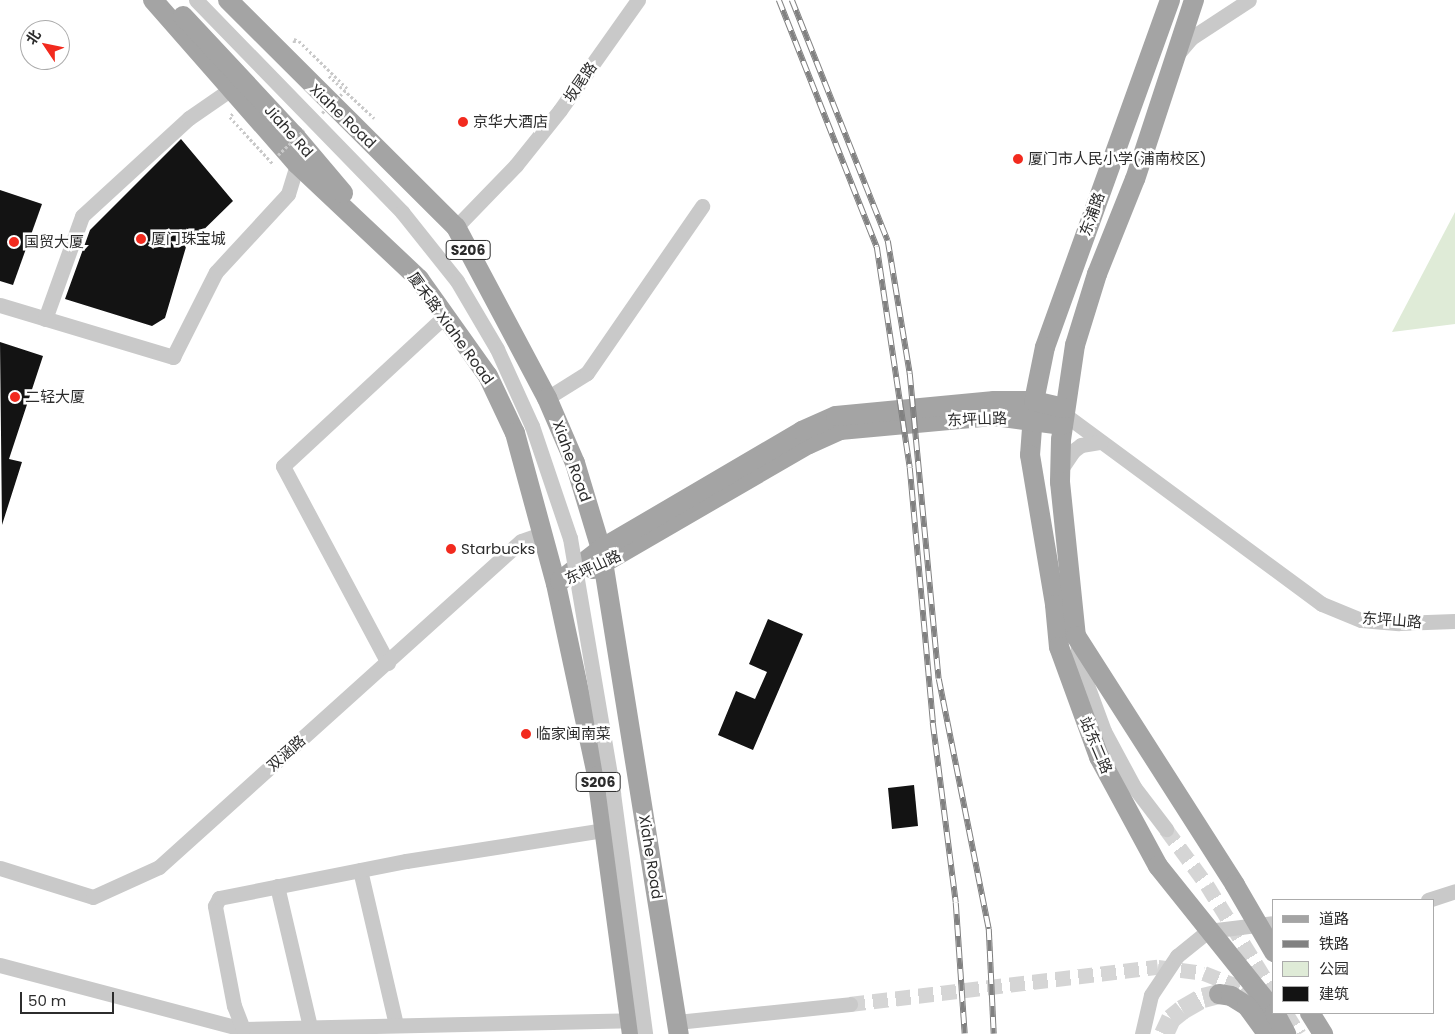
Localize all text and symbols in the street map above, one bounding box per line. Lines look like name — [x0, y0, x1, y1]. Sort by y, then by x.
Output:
north arrow — [20, 20, 70, 70]
text: 北 — [21, 26, 46, 49]
street label: 坂尾路 — [560, 58, 600, 106]
street label: Xiahe Road — [306, 80, 380, 152]
street label: Jiahe Rd — [261, 101, 317, 161]
place label: 京华大酒店 — [473, 113, 548, 131]
marker: 京华大酒店 — [457, 116, 469, 128]
place label: 厦门市人民小学(浦南校区) — [1028, 150, 1207, 168]
marker: 厦门市人民小学(浦南校区) — [1012, 153, 1024, 165]
street label: 东浦路 — [1076, 190, 1108, 238]
place label: 厦门珠宝城 — [151, 230, 226, 248]
place label: 国贸大厦 — [24, 233, 84, 251]
marker: 厦门珠宝城 — [135, 233, 147, 245]
marker: 国贸大厦 — [8, 236, 20, 248]
road number: S206 — [446, 238, 490, 262]
street label: 厦禾路 Xiahe Road — [404, 268, 498, 388]
place label: 二轻大厦 — [25, 388, 85, 406]
marker: 二轻大厦 — [9, 391, 21, 403]
street label: 东坪山路 — [947, 409, 1007, 429]
street label: Xiahe Road — [549, 418, 595, 504]
place label: Starbucks — [461, 540, 535, 558]
marker: Starbucks — [445, 543, 457, 555]
street label: 东坪山路 — [562, 546, 624, 588]
street label: 东坪山路 — [1361, 609, 1423, 631]
street label: 站东二路 — [1076, 714, 1116, 776]
place label: 临家闽南菜 — [536, 725, 611, 743]
marker: 临家闽南菜 — [520, 728, 532, 740]
street label: 双涵路 — [263, 731, 309, 775]
road number: S206 — [576, 770, 620, 794]
street label: Xiahe Road — [635, 814, 667, 900]
legend — [1272, 899, 1435, 1014]
text: 道路 — [1319, 908, 1349, 929]
text: 铁路 — [1319, 933, 1349, 954]
text: 公园 — [1319, 958, 1349, 979]
scale bar — [22, 982, 116, 1014]
text: 建筑 — [1319, 983, 1349, 1004]
text: 50 m — [28, 990, 66, 1011]

